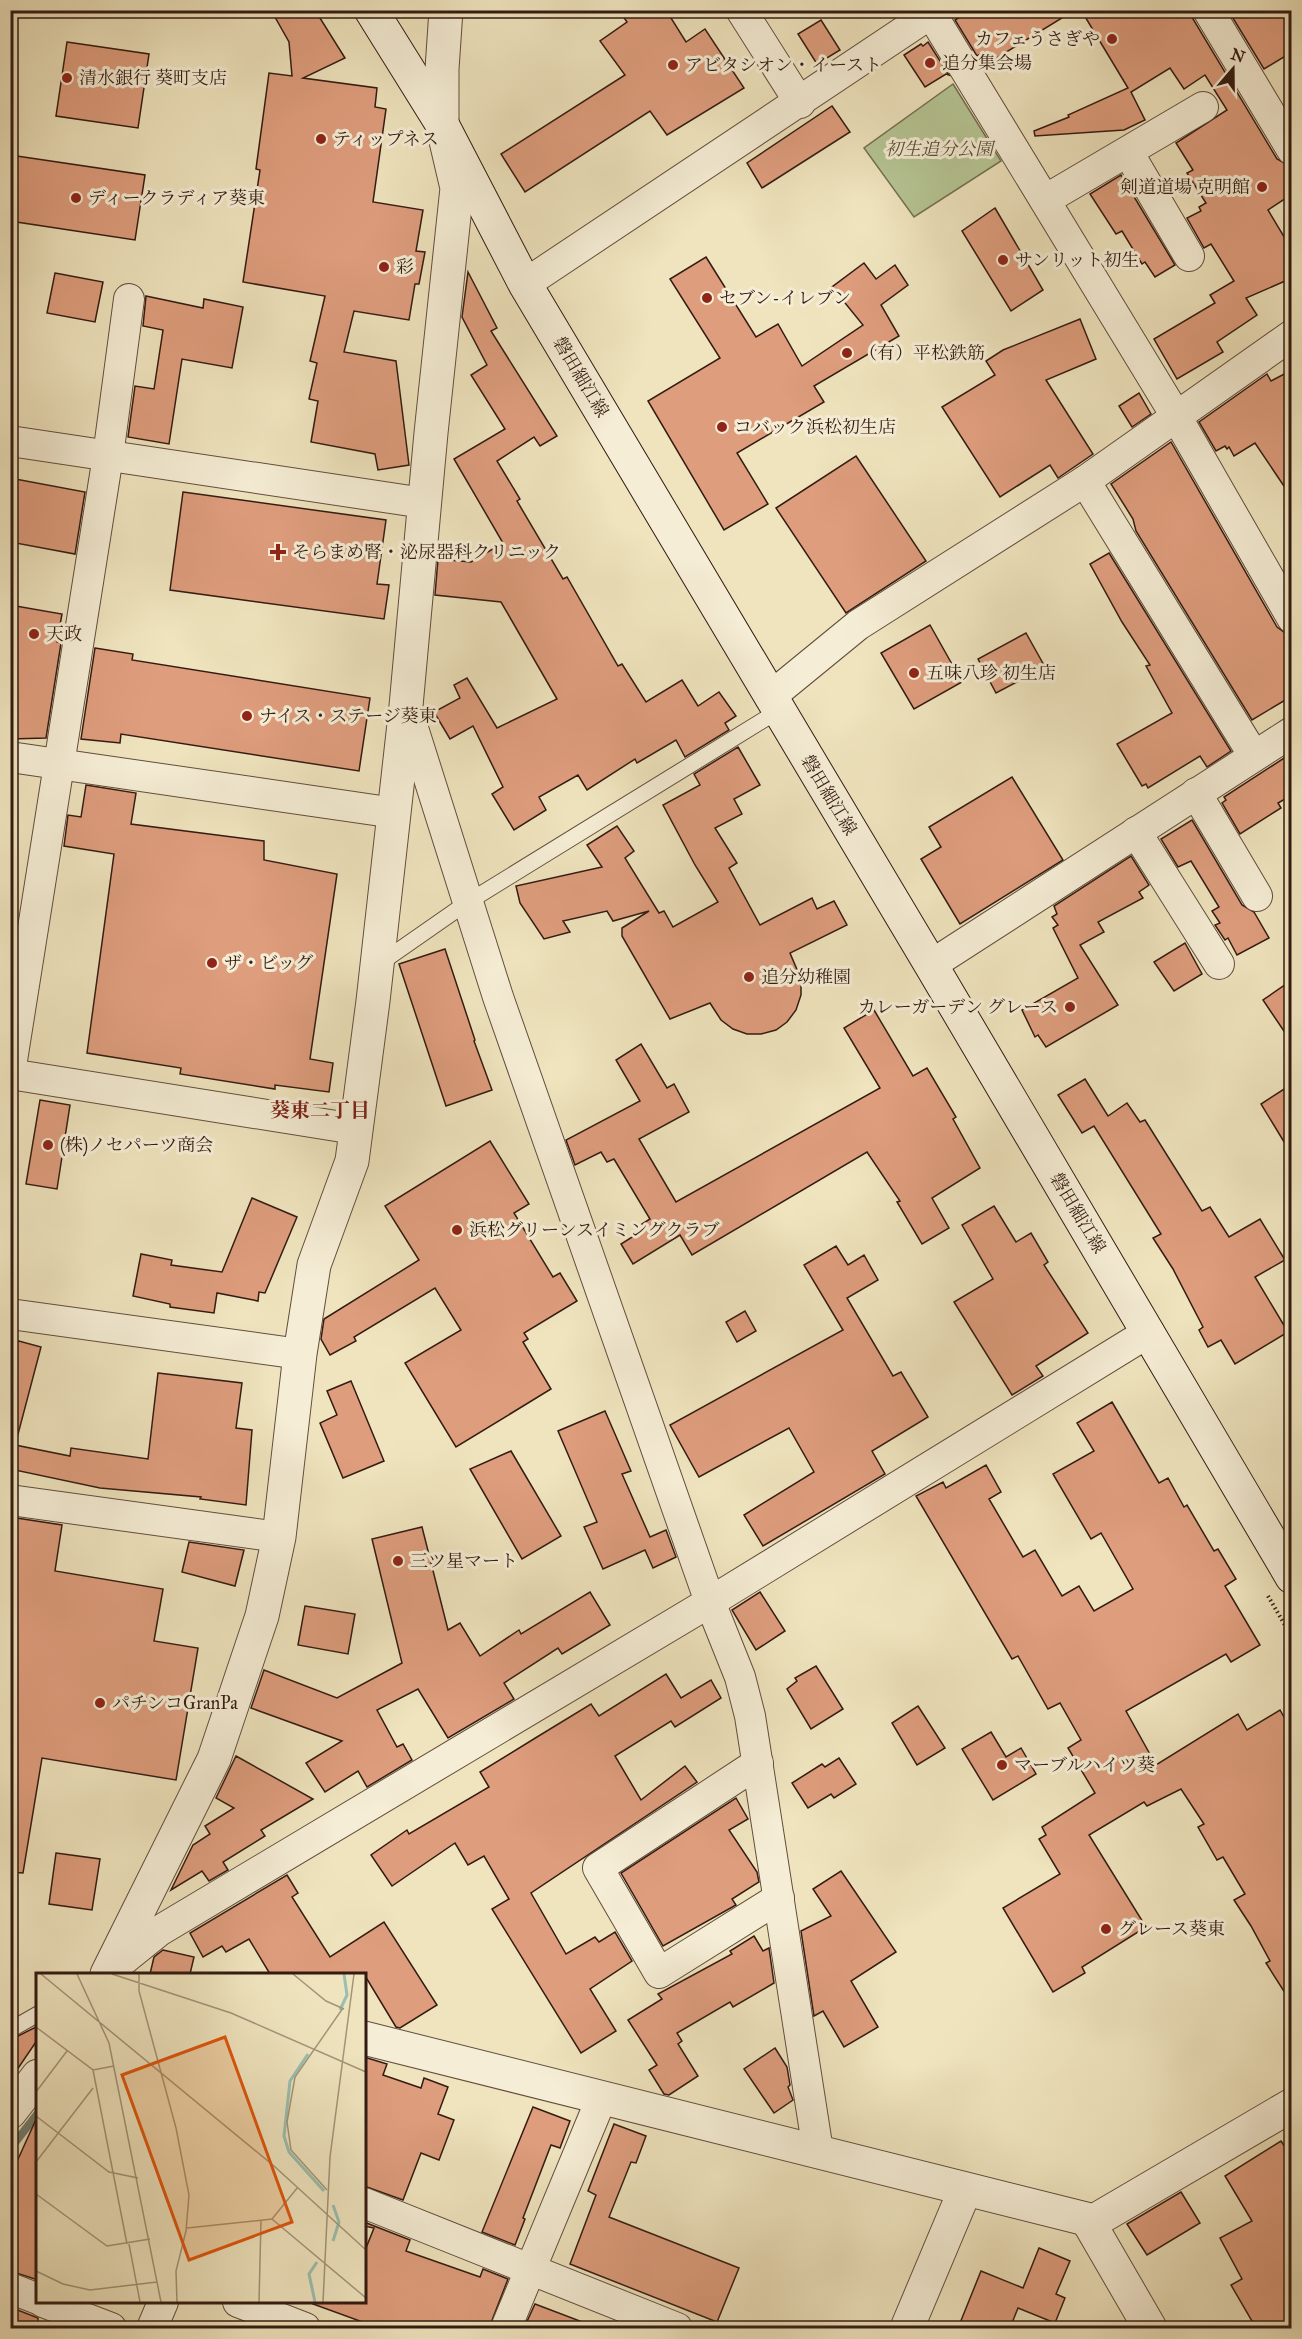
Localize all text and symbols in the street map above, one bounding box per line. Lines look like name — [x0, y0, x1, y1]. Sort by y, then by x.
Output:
place label: カフェうさぎや — [975, 28, 1100, 50]
marker: カフェうさぎや — [1105, 32, 1119, 46]
north arrow — [1203, 39, 1263, 99]
text: N — [1228, 44, 1248, 67]
place label: 追分集会場 — [942, 52, 1032, 74]
place label: アビタシオン・イースト — [685, 54, 882, 76]
marker: 追分集会場 — [923, 56, 937, 70]
marker: アビタシオン・イースト — [666, 58, 680, 72]
place label: 清水銀行 葵町支店 — [79, 67, 227, 89]
marker: 清水銀行 葵町支店 — [60, 71, 74, 85]
place label: ティップネス — [333, 128, 439, 150]
marker: ティップネス — [314, 132, 328, 146]
park label: 初生追分公園 — [885, 138, 996, 160]
place label: 剣道道場 克明館 — [1120, 176, 1250, 198]
marker: 剣道道場 克明館 — [1255, 180, 1269, 194]
place label: ディークラディア葵東 — [88, 187, 265, 209]
marker: ディークラディア葵東 — [69, 191, 83, 205]
place label: サンリット初生 — [1015, 249, 1139, 271]
marker: サンリット初生 — [996, 253, 1010, 267]
place label: 彩 — [396, 256, 414, 278]
marker: 彩 — [377, 260, 391, 274]
place label: セブン-イレブン — [719, 287, 851, 309]
marker: セブン-イレブン — [700, 291, 714, 305]
street label: 磐田細江線 — [548, 333, 614, 421]
place label: （有）平松鉄筋 — [859, 342, 985, 364]
marker: （有）平松鉄筋 — [840, 346, 854, 360]
place label: コバック浜松初生店 — [734, 416, 896, 438]
marker: コバック浜松初生店 — [715, 420, 729, 434]
place label: そらまめ腎・泌尿器科クリニック — [292, 541, 561, 563]
marker: そらまめ腎・泌尿器科クリニック — [269, 543, 287, 561]
place label: 天政 — [46, 623, 82, 645]
marker: 天政 — [27, 627, 41, 641]
place label: 五味八珍 初生店 — [926, 662, 1056, 684]
marker: 五味八珍 初生店 — [907, 666, 921, 680]
place label: ナイス・ステージ葵東 — [259, 705, 437, 727]
marker: ナイス・ステージ葵東 — [240, 709, 254, 723]
street label: 磐田細江線 — [796, 751, 862, 839]
place label: ザ・ビッグ — [224, 952, 313, 974]
marker: ザ・ビッグ — [205, 956, 219, 970]
place label: 追分幼稚園 — [761, 966, 851, 988]
marker: 追分幼稚園 — [742, 970, 756, 984]
place label: カレーガーデン グレース — [858, 996, 1058, 1018]
marker: カレーガーデン グレース — [1063, 1000, 1077, 1014]
district label: 葵東二丁目 — [270, 1098, 370, 1122]
place label: (株)ノセパーツ商会 — [60, 1134, 213, 1157]
marker: (株)ノセパーツ商会 — [41, 1138, 55, 1152]
street label: 磐田細江線 — [1045, 1169, 1111, 1257]
place label: 浜松グリーンスイミングクラブ — [469, 1219, 719, 1241]
marker: 浜松グリーンスイミングクラブ — [450, 1223, 464, 1237]
place label: 三ツ星マート — [410, 1550, 518, 1572]
marker: 三ツ星マート — [391, 1554, 405, 1568]
place label: パチンコGranPa — [112, 1692, 238, 1714]
marker: パチンコGranPa — [93, 1696, 107, 1710]
place label: マーブルハイツ葵 — [1014, 1754, 1155, 1776]
marker: マーブルハイツ葵 — [995, 1758, 1009, 1772]
place label: グレース葵東 — [1118, 1918, 1225, 1940]
marker: グレース葵東 — [1099, 1922, 1113, 1936]
inset map — [36, 1973, 366, 2303]

